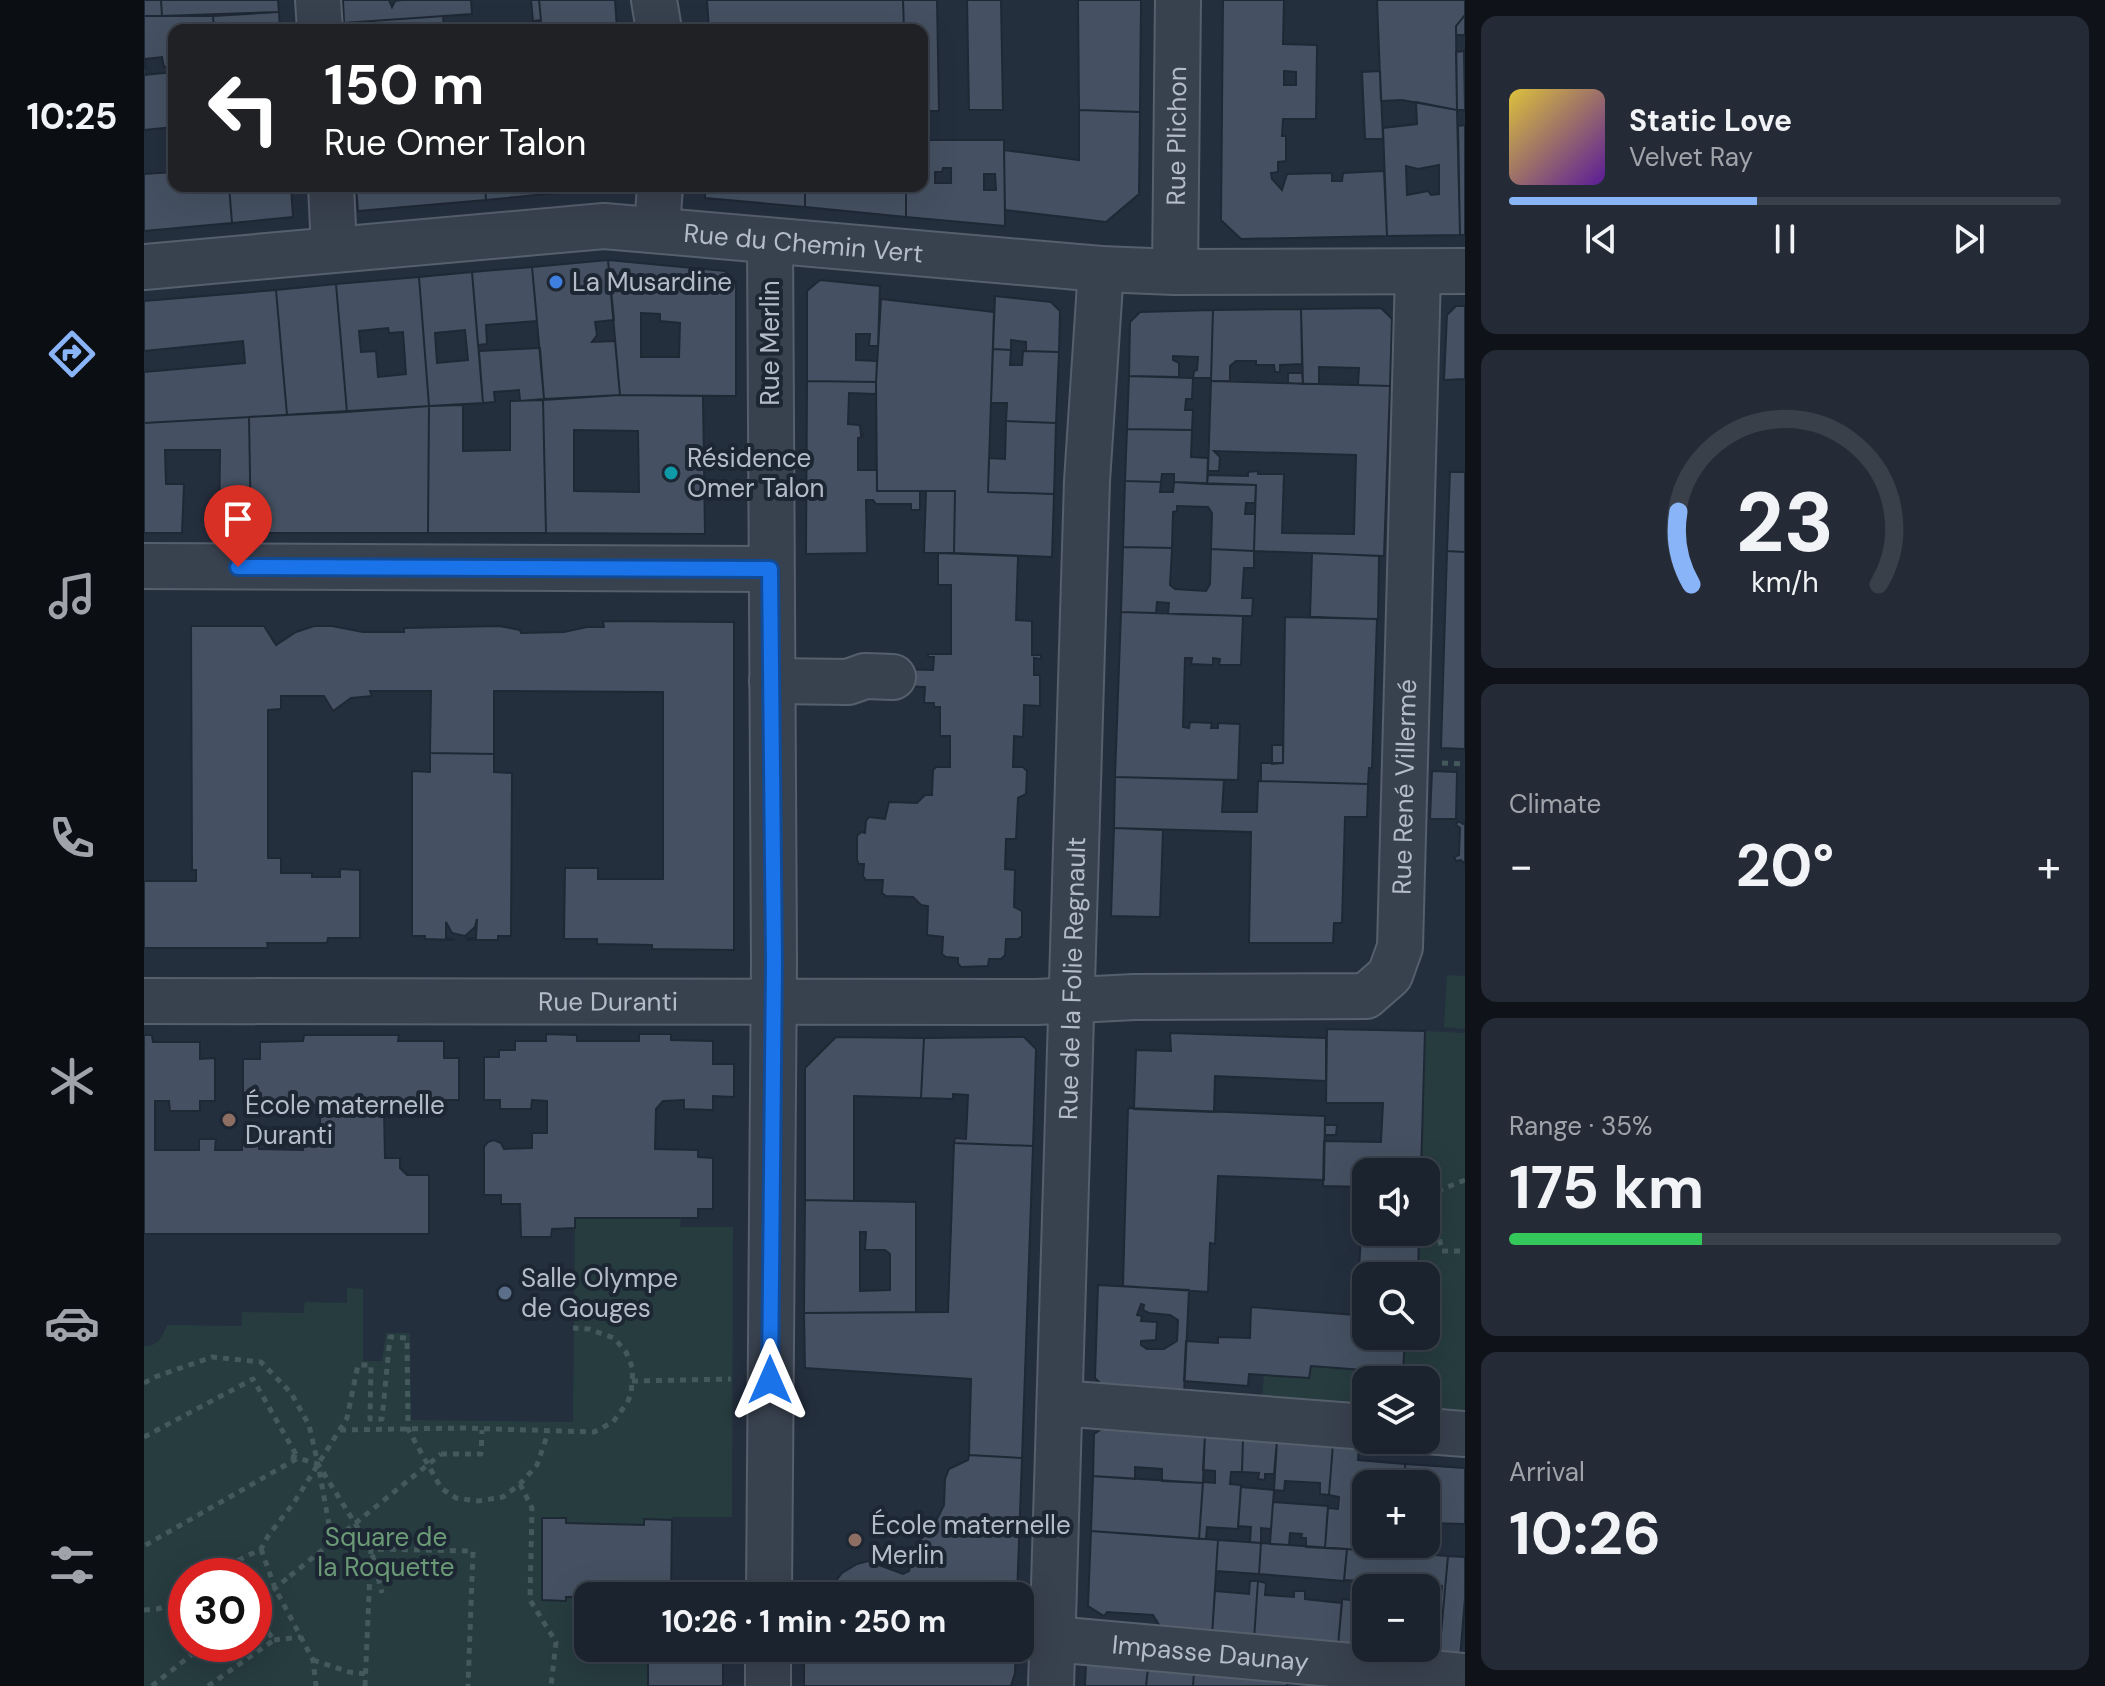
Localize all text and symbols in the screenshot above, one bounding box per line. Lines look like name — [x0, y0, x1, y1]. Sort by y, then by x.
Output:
text: 150 m — [324, 48, 485, 121]
icon: left — [192, 56, 296, 160]
street label: Rue Plichon — [1159, 66, 1194, 206]
text: 10:25 — [27, 93, 117, 140]
text: Static Love — [1629, 101, 1792, 140]
text: Rue Omer Talon — [324, 119, 586, 166]
text: Velvet Ray — [1629, 140, 1753, 174]
street label: Rue du Chemin Vert — [682, 216, 925, 271]
icon: previous — [1579, 217, 1623, 261]
icon: pause — [1763, 217, 1807, 261]
icon: next — [1947, 217, 1991, 261]
place label: La Musardine — [572, 265, 732, 299]
marker: La Musardine — [547, 273, 565, 291]
street label: Rue Merlin — [753, 280, 787, 406]
icon: directions — [44, 326, 100, 382]
place label: Résidence Omer Talon — [687, 441, 825, 505]
marker: Résidence Omer Talon — [662, 464, 680, 482]
text: 23 — [1736, 468, 1834, 577]
pin — [204, 485, 272, 567]
icon: arrive — [216, 497, 260, 541]
text: km/h — [1751, 564, 1819, 601]
icon: music — [44, 568, 100, 624]
street label: Rue René Villermé — [1384, 678, 1424, 895]
text: Climate — [1509, 787, 1601, 821]
icon: phone — [44, 810, 100, 866]
text: 20° — [1736, 826, 1834, 905]
street label: Rue de la Folie Regnault — [1051, 836, 1093, 1120]
text: − — [1509, 837, 1533, 895]
text: + — [2037, 837, 2061, 895]
street label: Rue Duranti — [538, 984, 678, 1019]
icon: climate — [44, 1053, 100, 1109]
place label: École maternelle Duranti — [245, 1088, 445, 1152]
text: Range · 35% — [1509, 1109, 1653, 1143]
marker: École maternelle Duranti — [220, 1111, 238, 1129]
text: 175 km — [1509, 1148, 1704, 1227]
map controls — [1352, 1158, 1440, 1662]
button: sound — [1352, 1158, 1440, 1246]
place label: Salle Olympe de Gouges — [521, 1261, 678, 1325]
button: search — [1352, 1262, 1440, 1350]
marker: Salle Olympe de Gouges — [496, 1284, 514, 1302]
icon: car — [44, 1295, 100, 1351]
position arrow — [728, 1338, 812, 1422]
button: layers — [1352, 1366, 1440, 1454]
text: Arrival — [1509, 1455, 1585, 1489]
button: + — [1352, 1470, 1440, 1558]
text: 10:26 — [1509, 1494, 1661, 1573]
place label: École maternelle Merlin — [871, 1508, 1071, 1572]
park label: Square de la Roquette — [317, 1520, 455, 1584]
marker: École maternelle Merlin — [846, 1531, 864, 1549]
icon: filters — [44, 1537, 100, 1593]
speed limit sign: 30 — [168, 1558, 272, 1662]
button: − — [1352, 1574, 1440, 1662]
text: 10:26 · 1 min · 250 m — [662, 1602, 946, 1641]
street label: Impasse Daunay — [1110, 1627, 1310, 1679]

